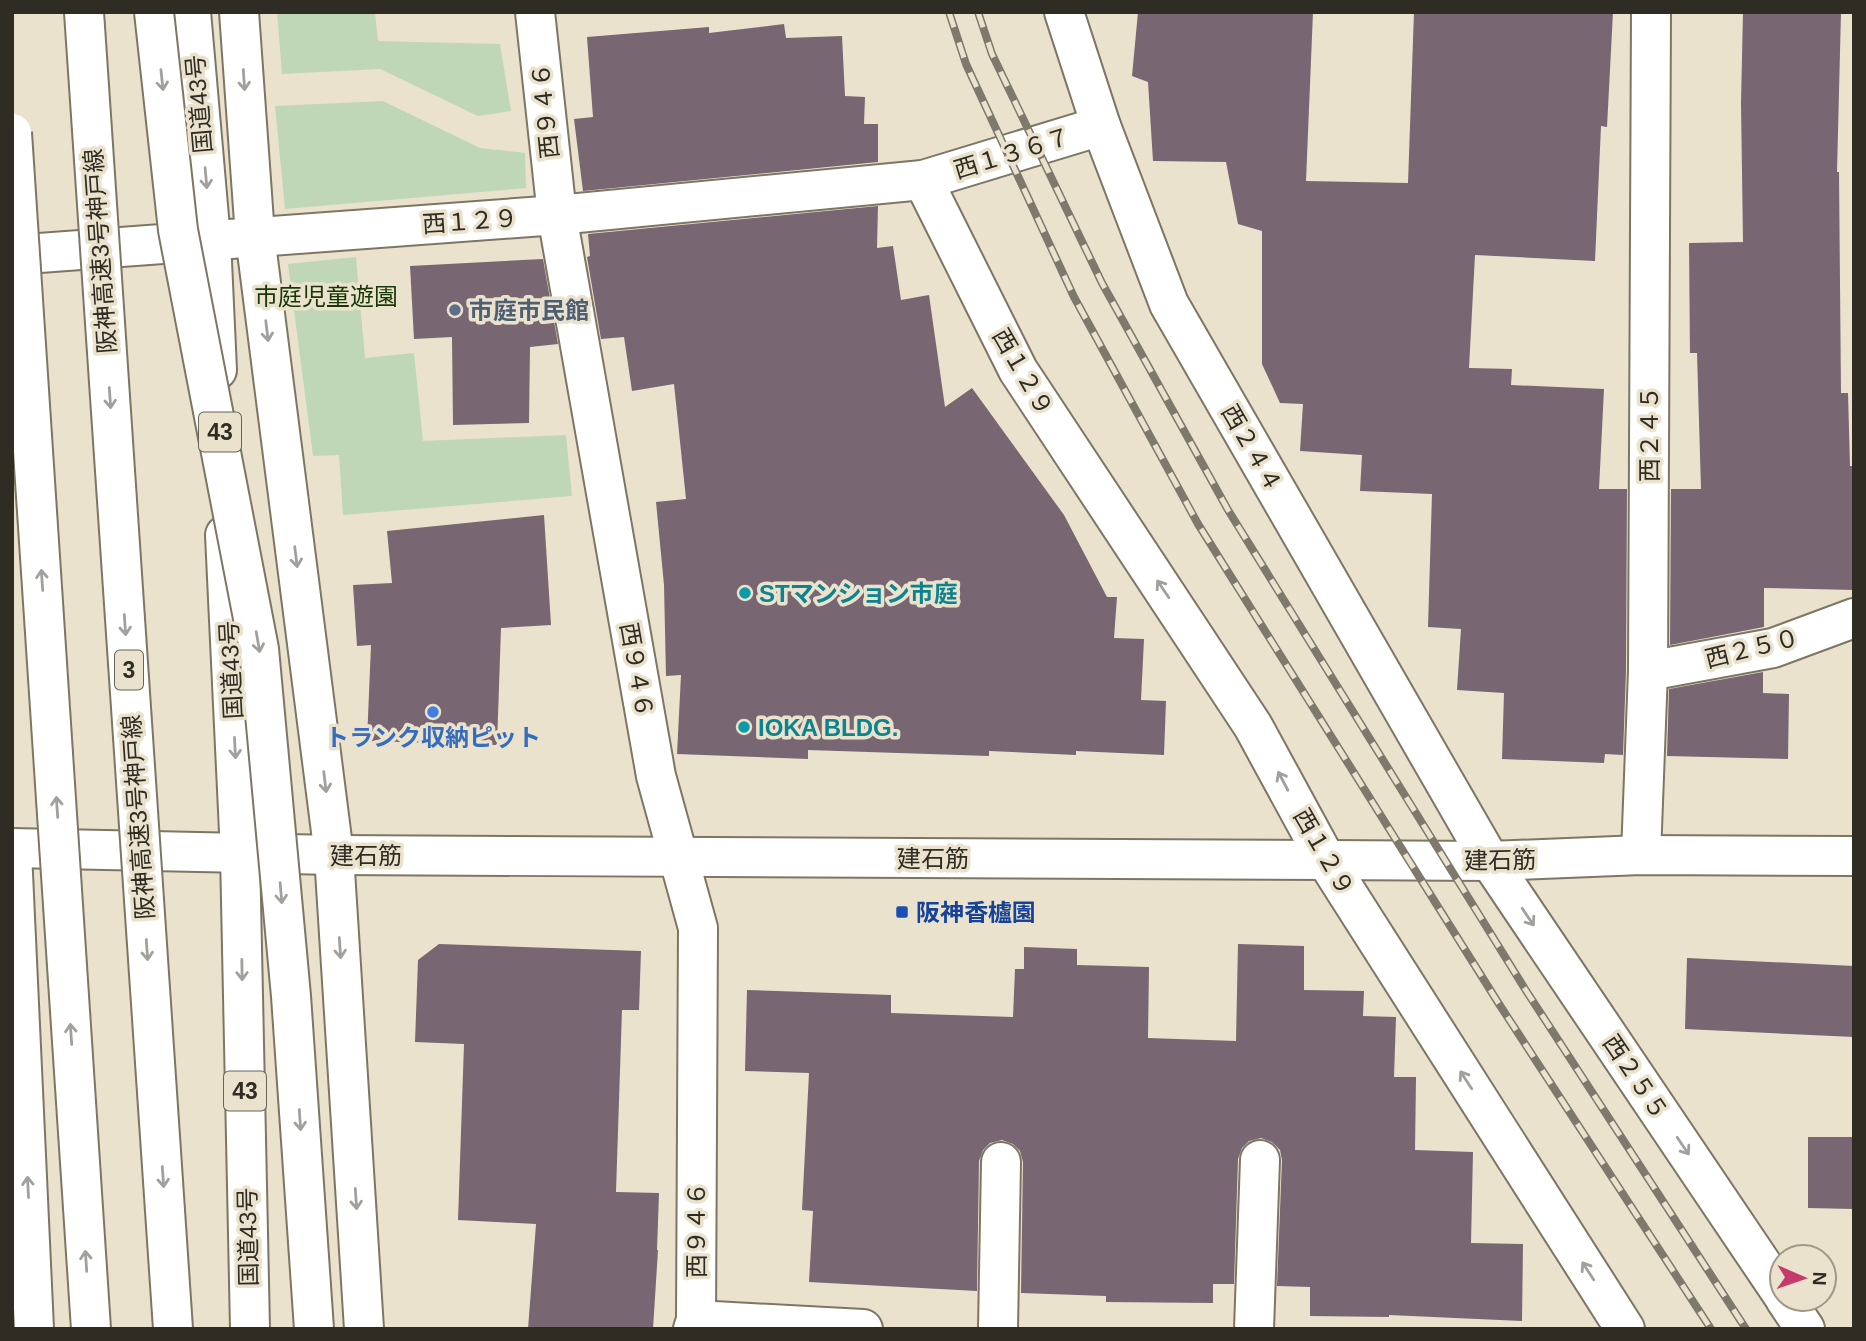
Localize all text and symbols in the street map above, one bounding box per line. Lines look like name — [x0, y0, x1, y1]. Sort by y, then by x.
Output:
street label: 国道43号 — [181, 54, 217, 154]
street label: 西９４６ — [527, 62, 563, 160]
one-way arrow — [156, 68, 169, 91]
one-way arrow — [238, 69, 251, 91]
street label: 西１３６７ — [951, 123, 1073, 183]
street label: 阪神高速3号神戸線 — [79, 148, 121, 354]
one-way arrow — [200, 166, 213, 189]
street label: 西１２９ — [421, 204, 519, 238]
park label: 市庭児童遊園 — [254, 283, 398, 310]
place label: 市庭市民館 — [469, 297, 589, 324]
marker: 市庭市民館 — [447, 302, 463, 318]
one-way arrow — [260, 319, 273, 342]
street label: 西１２９ — [987, 324, 1059, 420]
one-way arrow — [104, 386, 117, 409]
street label: 西２４５ — [1636, 386, 1663, 482]
street label: 西２４４ — [1216, 400, 1288, 496]
road number: 43 — [199, 412, 241, 452]
one-way arrow — [289, 545, 302, 568]
one-way arrow — [35, 568, 48, 591]
one-way arrow — [1155, 579, 1169, 599]
place label: STマンション市庭 — [759, 580, 958, 607]
marker: STマンション市庭 — [737, 585, 753, 601]
one-way arrow — [119, 613, 132, 636]
street label: 国道43号 — [215, 620, 247, 720]
street label: 西９４６ — [615, 620, 659, 720]
street label: 西２５０ — [1702, 623, 1802, 673]
one-way arrow — [252, 630, 265, 653]
road number: 3 — [115, 650, 143, 690]
marker: トランク収納ピット — [425, 704, 441, 720]
street label: 阪神高速3号神戸線 — [117, 714, 159, 920]
place label: IOKA BLDG. — [758, 714, 898, 741]
marker: IOKA BLDG. — [736, 719, 752, 735]
place label: トランク収納ピット — [325, 724, 541, 751]
one-way arrow — [228, 736, 241, 759]
one-way arrow — [318, 771, 331, 793]
one-way arrow — [1276, 771, 1289, 792]
one-way arrow — [50, 795, 63, 818]
street label: 西１２９ — [1288, 804, 1360, 900]
street label: 建石筋 — [330, 842, 402, 869]
street label: 建石筋 — [897, 845, 969, 872]
street label: 建石筋 — [1464, 846, 1536, 874]
one-way arrow — [275, 881, 288, 904]
place label: 阪神香櫨園 — [916, 899, 1036, 926]
marker: 阪神香櫨園 — [894, 904, 910, 920]
one-way arrow — [1521, 907, 1535, 926]
one-way arrow — [334, 936, 347, 959]
one-way arrow — [141, 938, 154, 961]
one-way arrow — [235, 958, 249, 981]
one-way arrow — [65, 1022, 78, 1045]
street label: 西２５５ — [1598, 1030, 1674, 1124]
one-way arrow — [1459, 1070, 1473, 1090]
road number: 43 — [224, 1072, 266, 1110]
one-way arrow — [294, 1108, 307, 1130]
one-way arrow — [1676, 1136, 1690, 1156]
one-way arrow — [156, 1165, 169, 1188]
one-way arrow — [21, 1176, 34, 1199]
street label: 西９４６ — [683, 1182, 710, 1278]
street label: 国道43号 — [234, 1187, 262, 1287]
one-way arrow — [350, 1188, 363, 1210]
north arrow — [1768, 1243, 1838, 1313]
one-way arrow — [80, 1249, 93, 1272]
one-way arrow — [1581, 1262, 1595, 1282]
text: N — [1809, 1271, 1830, 1286]

